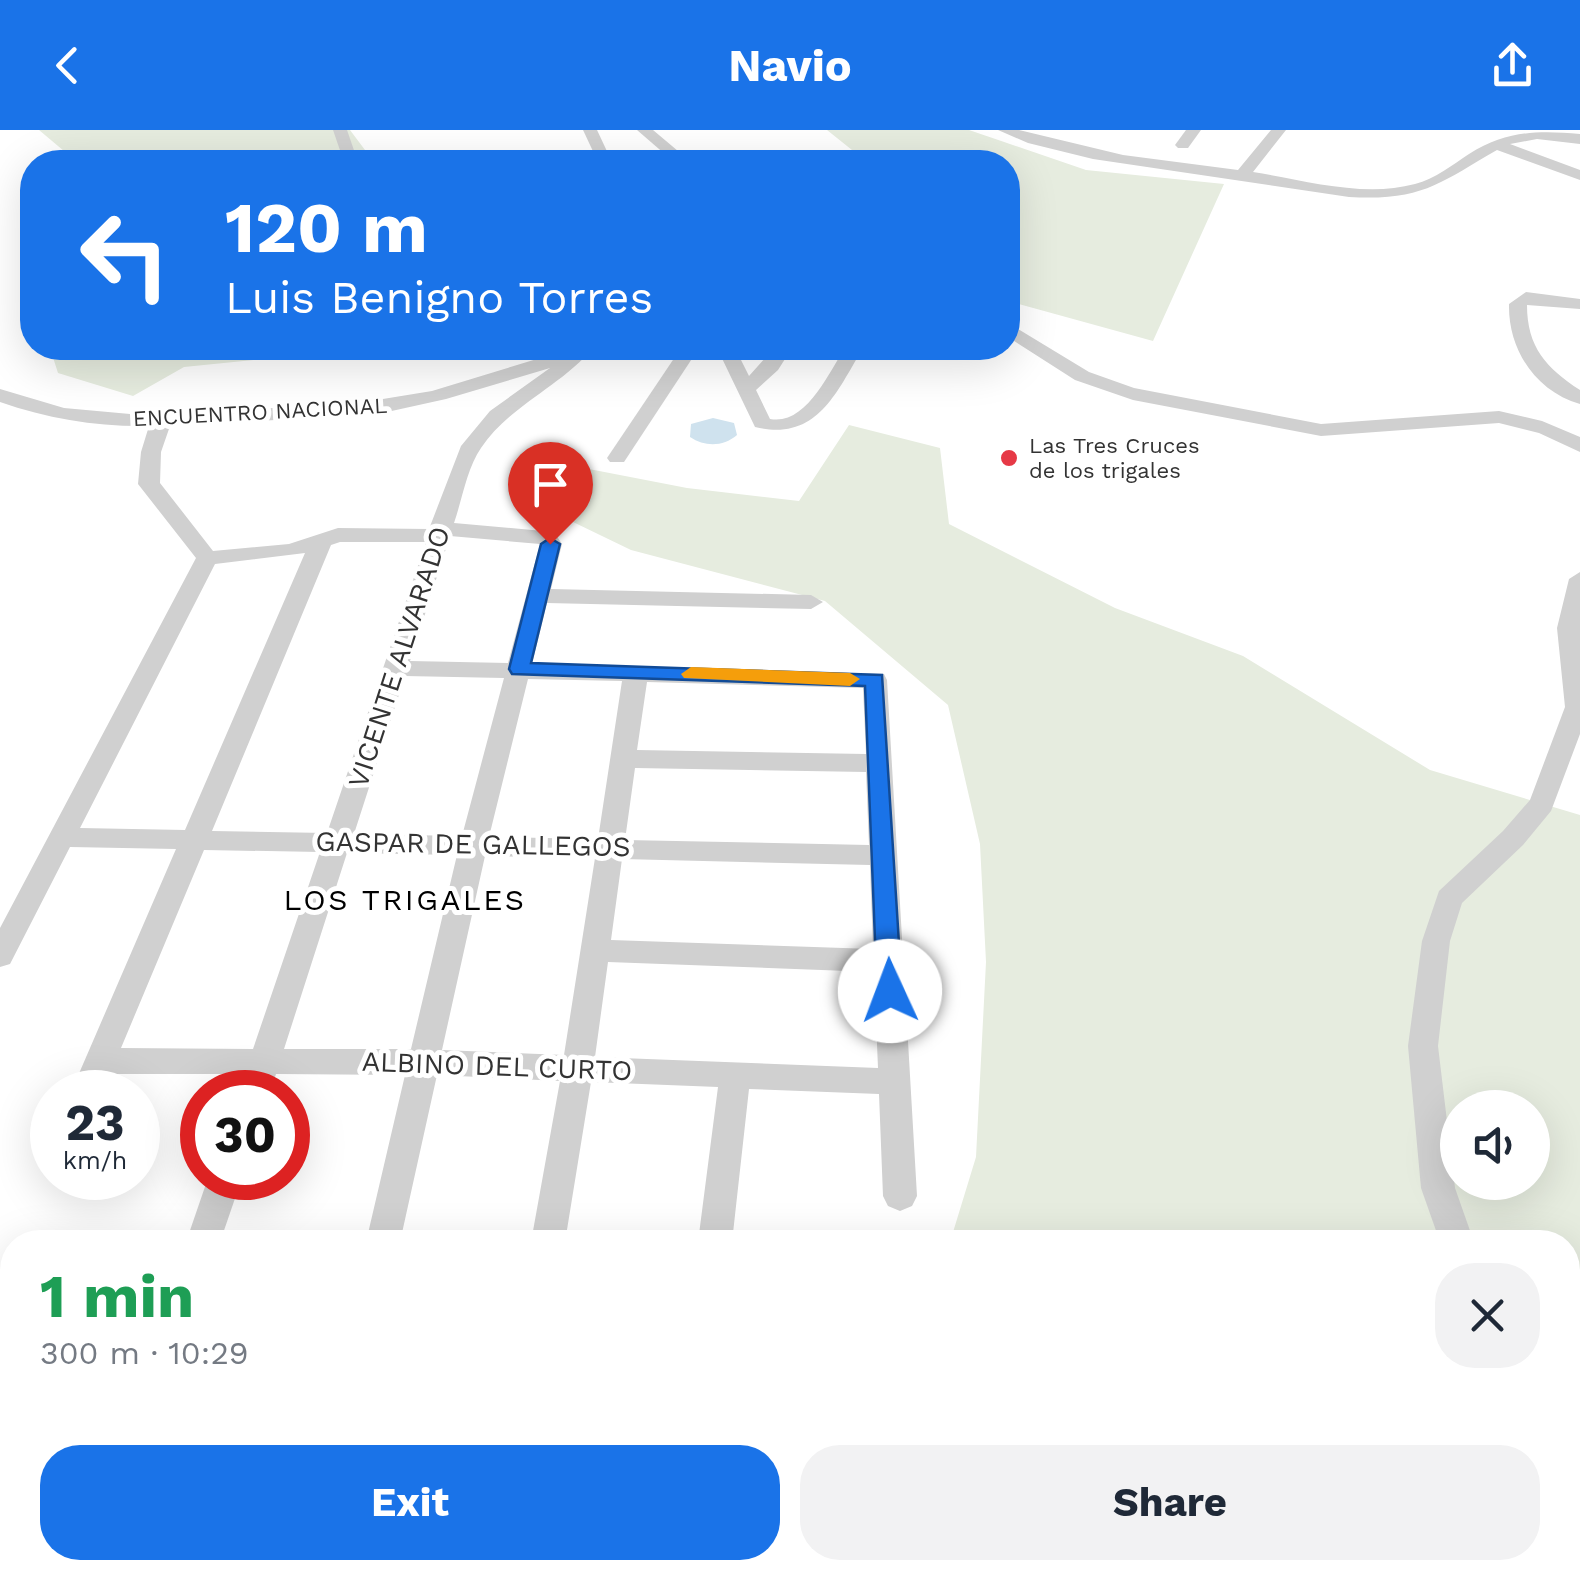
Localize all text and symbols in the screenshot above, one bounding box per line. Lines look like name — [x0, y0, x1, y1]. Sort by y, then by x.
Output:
icon: back — [40, 38, 95, 93]
icon: share — [1485, 38, 1540, 93]
text: Navio — [728, 39, 852, 92]
text: 120 m — [225, 187, 428, 269]
icon: left — [60, 190, 190, 320]
text: Luis Benigno Torres — [225, 271, 653, 324]
street label: ENCUENTRO NACIONAL — [132, 393, 388, 431]
place label: Las Tres Cruces de los trigales — [1029, 433, 1200, 483]
pin — [508, 442, 593, 545]
marker: Las Tres Cruces de los trigales — [998, 447, 1020, 469]
icon: arrive — [523, 457, 578, 512]
street label: VICENTE ALVARADO — [341, 522, 457, 792]
street label: GASPAR DE GALLEGOS — [315, 825, 631, 863]
district label: LOS TRIGALES — [283, 882, 527, 917]
position arrow — [838, 939, 942, 1043]
street label: ALBINO DEL CURTO — [361, 1045, 633, 1087]
speed limit sign: 30 — [180, 1070, 310, 1200]
map controls — [1440, 1090, 1550, 1200]
button: sound — [1440, 1090, 1550, 1200]
text: 23 — [65, 1093, 125, 1152]
text: km/h — [63, 1146, 127, 1175]
text: 1 min — [40, 1261, 194, 1332]
button: close — [1435, 1263, 1540, 1368]
text: 300 m · 10:29 — [40, 1334, 249, 1372]
button: Exit — [40, 1445, 780, 1560]
button: Share — [800, 1445, 1540, 1560]

